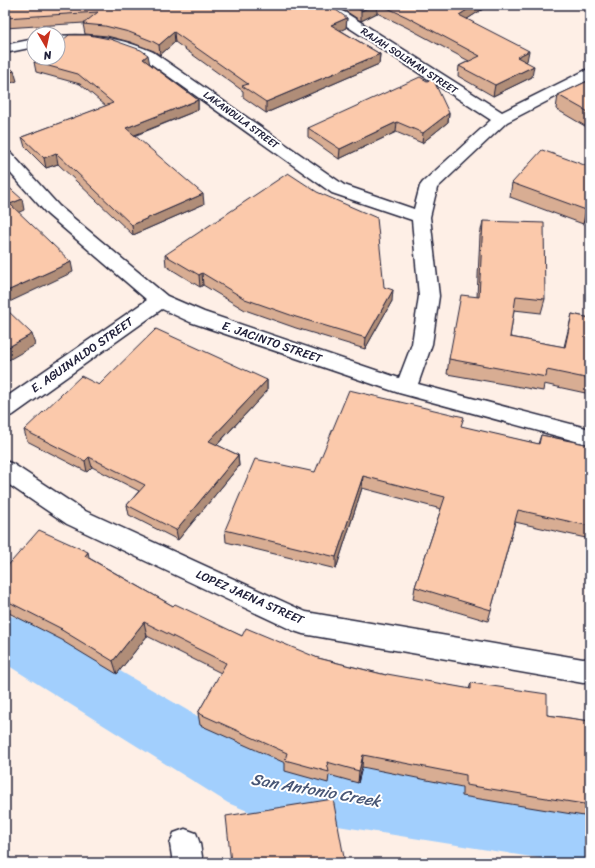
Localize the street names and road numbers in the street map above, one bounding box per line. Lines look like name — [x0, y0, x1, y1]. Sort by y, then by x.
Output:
street label: RAJAH SOLIMAN STREET — [357, 23, 462, 100]
street label: LAKANDULA STREET — [199, 86, 284, 154]
street label: E. AGUINALDO STREET — [26, 311, 139, 399]
street label: E. JACINTO STREET — [219, 315, 326, 370]
street label: LOPEZ JAENA STREET — [192, 563, 308, 631]

